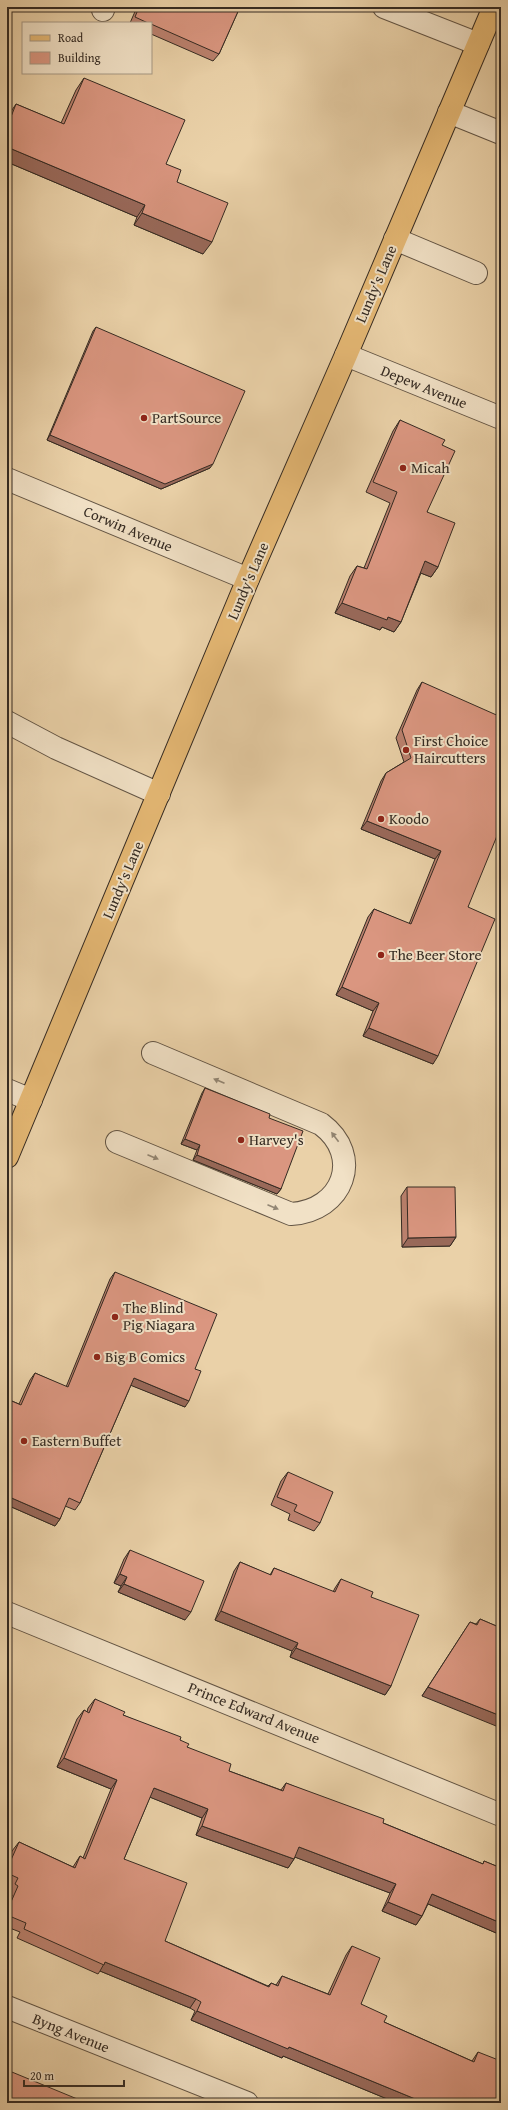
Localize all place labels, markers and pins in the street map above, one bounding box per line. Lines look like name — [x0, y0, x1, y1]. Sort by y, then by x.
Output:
place label: PartSource — [152, 407, 221, 428]
marker: PartSource — [139, 413, 149, 423]
place label: Micah — [411, 457, 450, 478]
marker: Micah — [398, 463, 408, 473]
place label: First Choice Haircutters — [414, 730, 488, 768]
marker: First Choice Haircutters — [401, 745, 411, 755]
place label: Koodo — [389, 808, 429, 829]
marker: Koodo — [376, 814, 386, 824]
place label: The Beer Store — [389, 944, 482, 965]
marker: The Beer Store — [376, 950, 386, 960]
place label: Harvey's — [249, 1129, 304, 1150]
marker: Harvey's — [236, 1135, 246, 1145]
place label: The Blind Pig Niagara — [123, 1297, 195, 1335]
marker: The Blind Pig Niagara — [110, 1312, 120, 1322]
place label: Big B Comics — [105, 1346, 185, 1367]
marker: Big B Comics — [92, 1352, 102, 1362]
place label: Eastern Buffet — [32, 1430, 122, 1451]
marker: Eastern Buffet — [19, 1436, 29, 1446]

